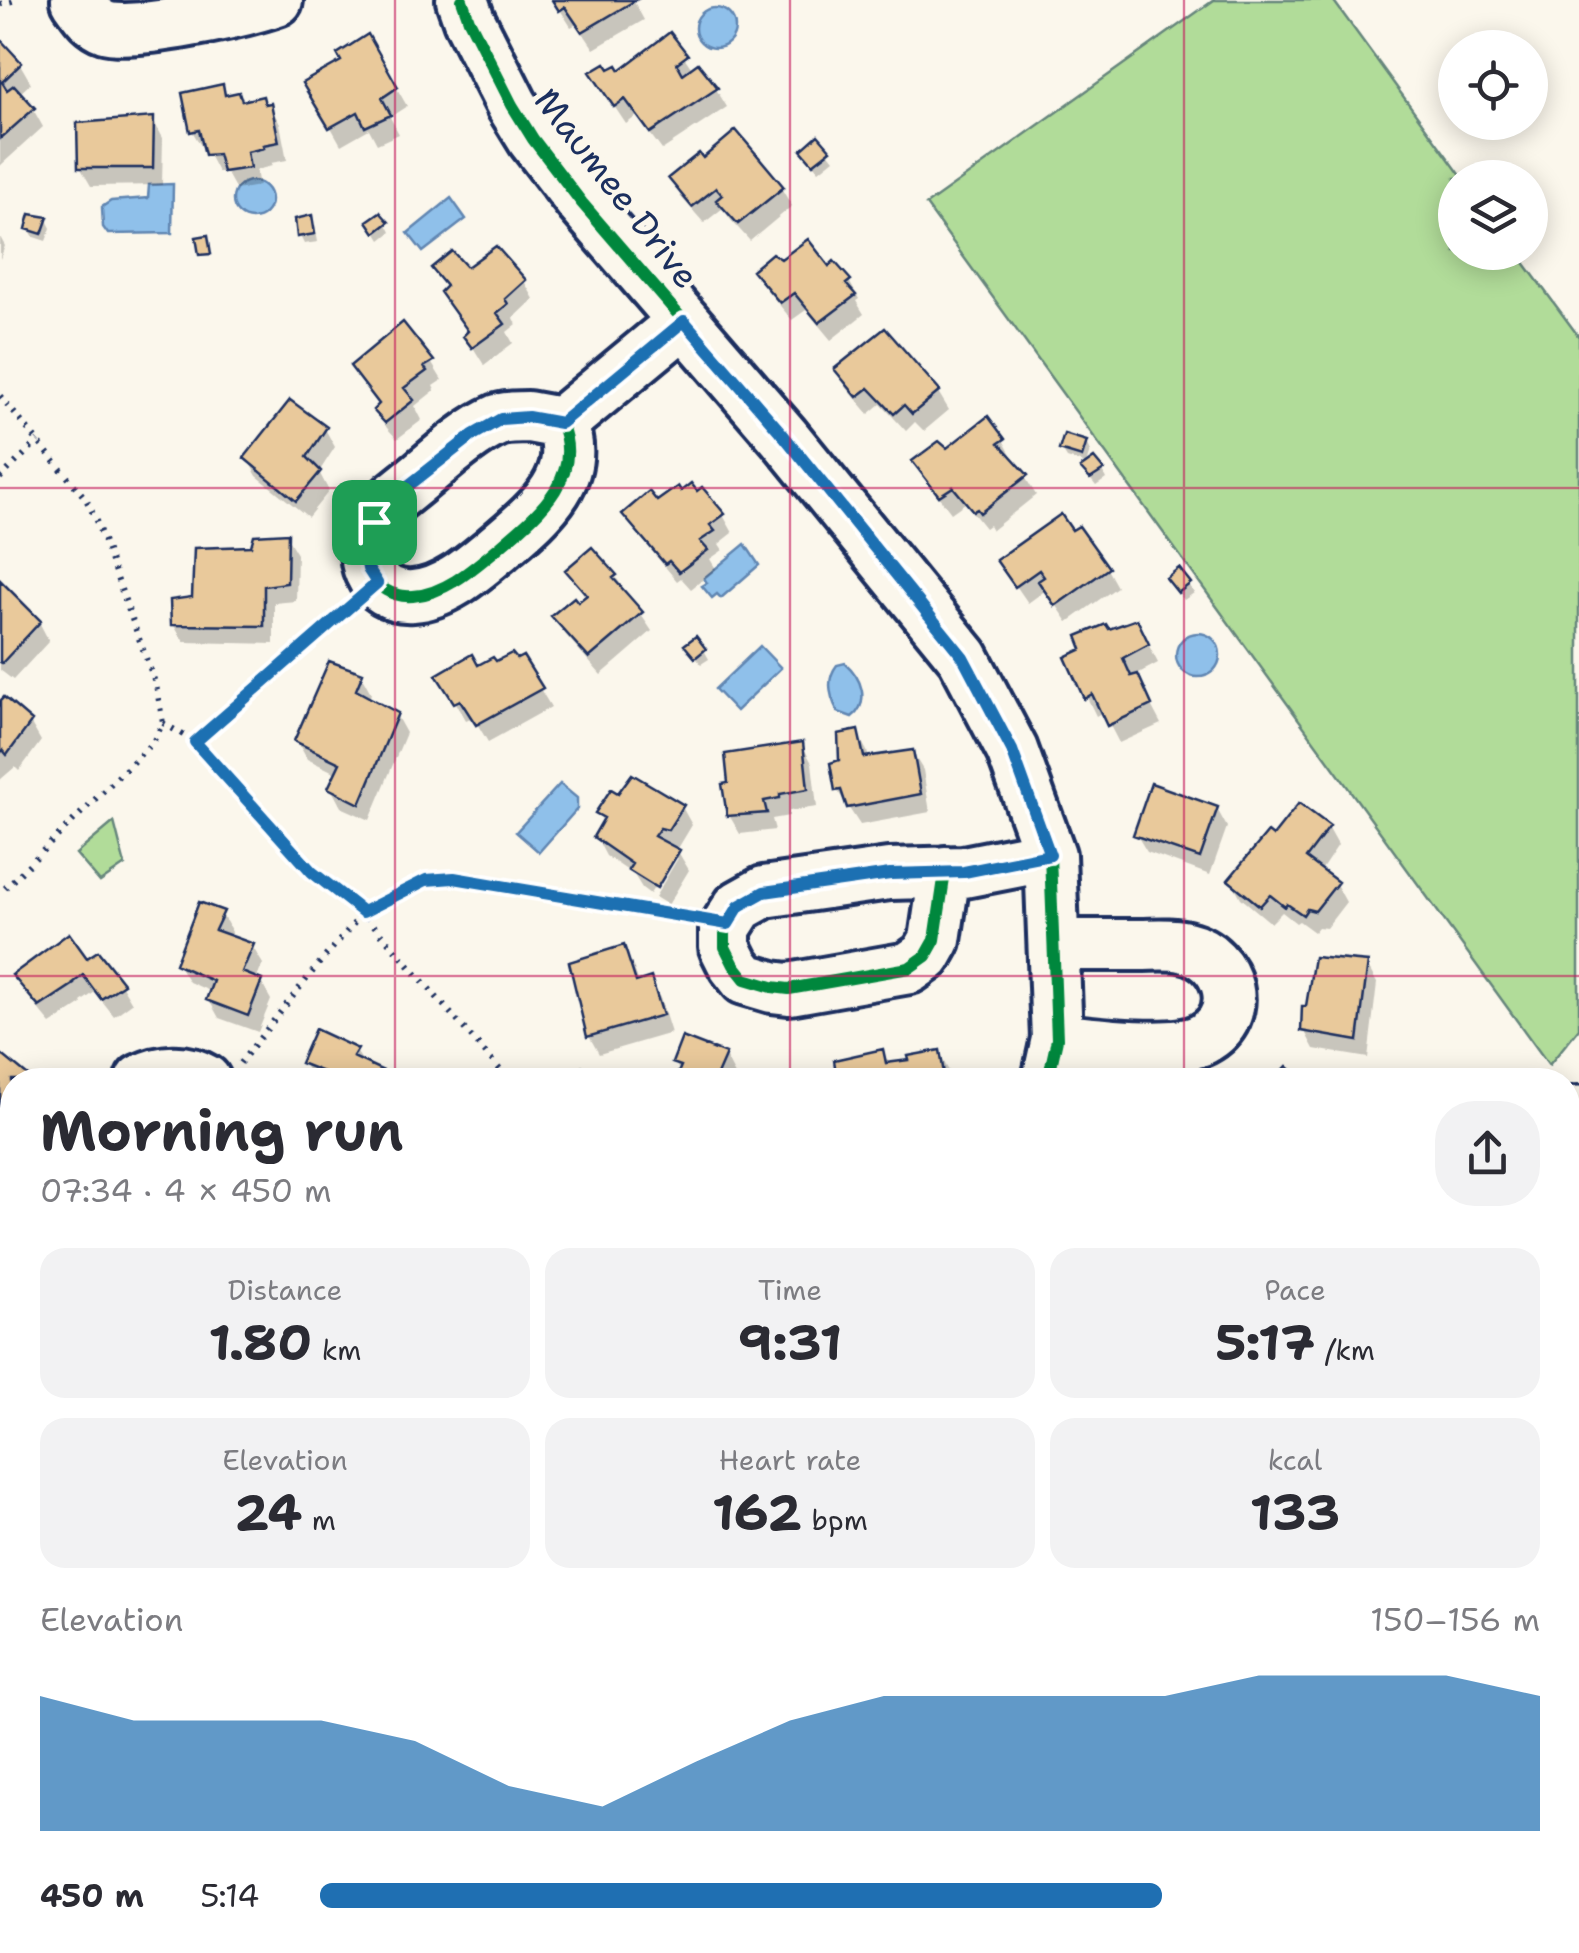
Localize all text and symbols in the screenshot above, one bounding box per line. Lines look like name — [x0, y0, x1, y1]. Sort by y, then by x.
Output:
map controls — [1438, 30, 1548, 270]
button: locate — [1438, 30, 1548, 140]
street label: Maumee Drive — [524, 78, 710, 298]
button: layers — [1438, 160, 1548, 270]
pin — [332, 480, 417, 565]
icon: arrive — [347, 495, 402, 550]
text: Morning run — [40, 1094, 404, 1168]
button: share — [1435, 1101, 1540, 1206]
text: 07:34 · 4 × 450 m — [40, 1169, 332, 1212]
text: Distance — [228, 1271, 342, 1309]
text: Time — [758, 1271, 822, 1309]
text: Pace — [1264, 1271, 1326, 1309]
text: 1.80 — [209, 1309, 312, 1376]
text: 9:31 — [738, 1309, 842, 1376]
text: 5:17 — [1215, 1309, 1315, 1376]
text: km — [312, 1331, 361, 1369]
text: /km — [1315, 1331, 1375, 1369]
text: Elevation — [222, 1441, 348, 1479]
text: Heart rate — [719, 1441, 861, 1479]
text: kcal — [1268, 1441, 1322, 1479]
text: 24 — [234, 1479, 302, 1546]
text: 162 — [712, 1479, 802, 1546]
text: 133 — [1250, 1479, 1340, 1546]
text: m — [302, 1501, 336, 1539]
text: bpm — [802, 1501, 868, 1539]
text: Elevation — [40, 1598, 183, 1641]
text: 150–156 m — [1370, 1598, 1540, 1641]
text: 450 m — [40, 1874, 144, 1917]
text: 5:14 — [200, 1874, 259, 1917]

